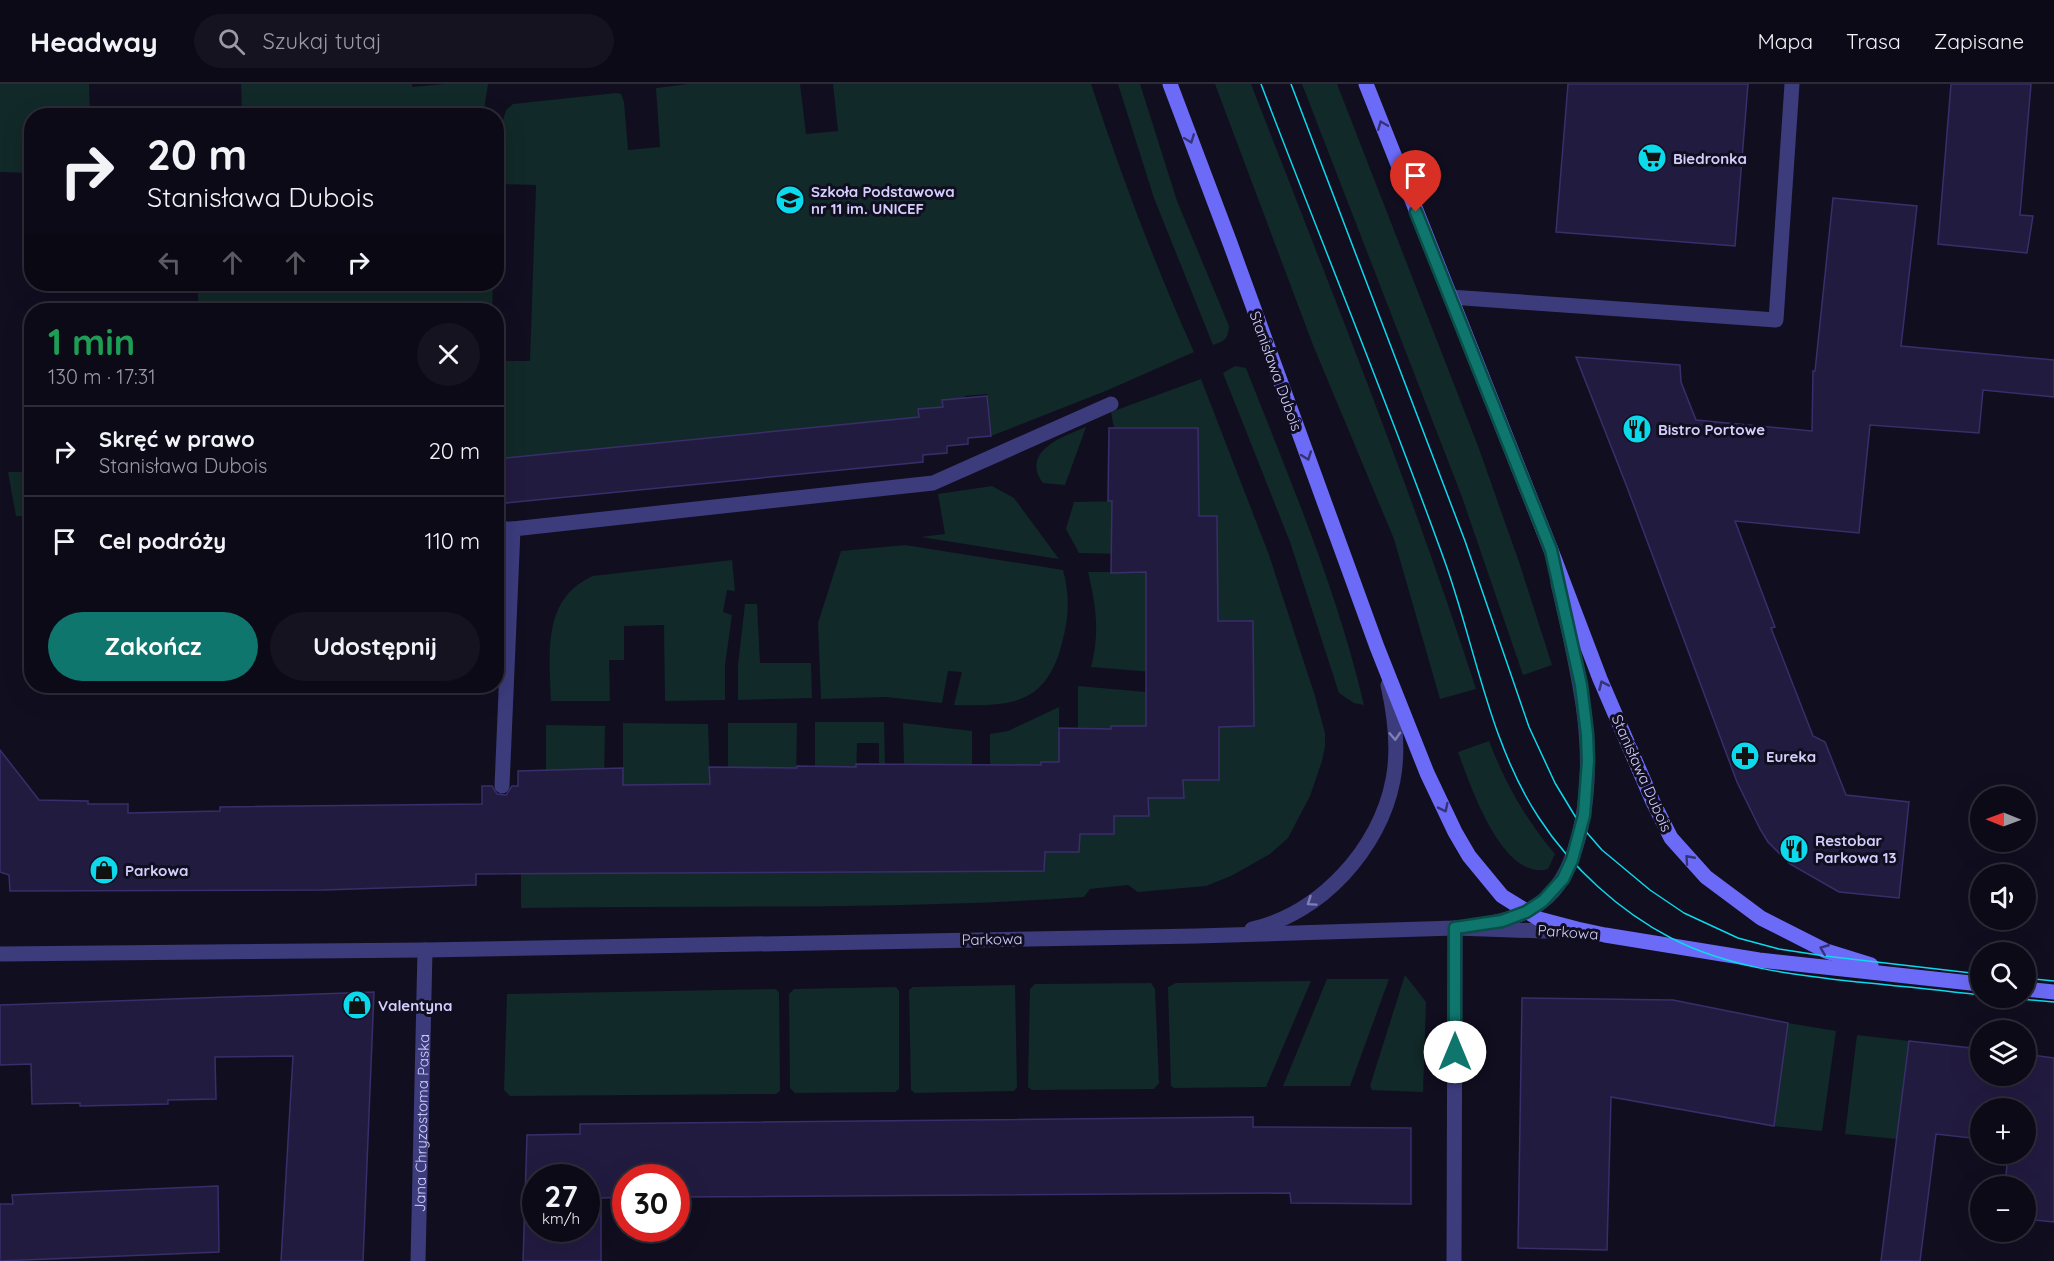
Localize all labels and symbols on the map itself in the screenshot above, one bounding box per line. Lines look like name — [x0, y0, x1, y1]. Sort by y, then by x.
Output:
one-way arrow — [1377, 120, 1389, 131]
one-way arrow — [1183, 133, 1196, 144]
supermarket icon: Biedronka — [1636, 142, 1668, 174]
place label: Biedronka — [1673, 149, 1747, 168]
pin — [1390, 150, 1441, 212]
place label: Szkoła Podstawowa nr 11 im. UNICEF — [811, 182, 955, 218]
school or university icon: Szkoła Podstawowa nr 11 im. UNICEF — [774, 184, 806, 216]
street label: Stanisława Dubois — [1245, 308, 1307, 434]
restaurant icon: Bistro Portowe — [1621, 413, 1653, 445]
place label: Bistro Portowe — [1658, 420, 1765, 439]
one-way arrow — [1300, 450, 1312, 461]
one-way arrow — [1598, 681, 1610, 692]
street label: Stanisława Dubois — [1608, 711, 1676, 835]
one-way arrow — [1389, 731, 1402, 740]
pharmacy icon: Eureka — [1729, 740, 1761, 772]
place label: Eureka — [1766, 747, 1816, 766]
north arrow — [1970, 786, 2036, 852]
one-way arrow — [1436, 802, 1448, 813]
place label: Restobar Parkowa 13 — [1815, 831, 1897, 867]
restaurant icon: Restobar Parkowa 13 — [1778, 833, 1810, 865]
shop icon: Parkowa — [88, 854, 120, 886]
one-way arrow — [1685, 855, 1696, 866]
place label: Parkowa — [125, 861, 188, 880]
one-way arrow — [1307, 895, 1318, 906]
street label: Parkowa — [1537, 920, 1599, 944]
street label: Parkowa — [961, 929, 1023, 949]
one-way arrow — [1820, 944, 1831, 956]
shop icon: Valentyna — [341, 989, 373, 1021]
place label: Valentyna — [378, 996, 452, 1015]
position arrow — [1423, 1020, 1487, 1084]
street label: Jana Chryzostoma Paska — [410, 1034, 433, 1212]
speed limit sign: 30 — [612, 1164, 690, 1242]

